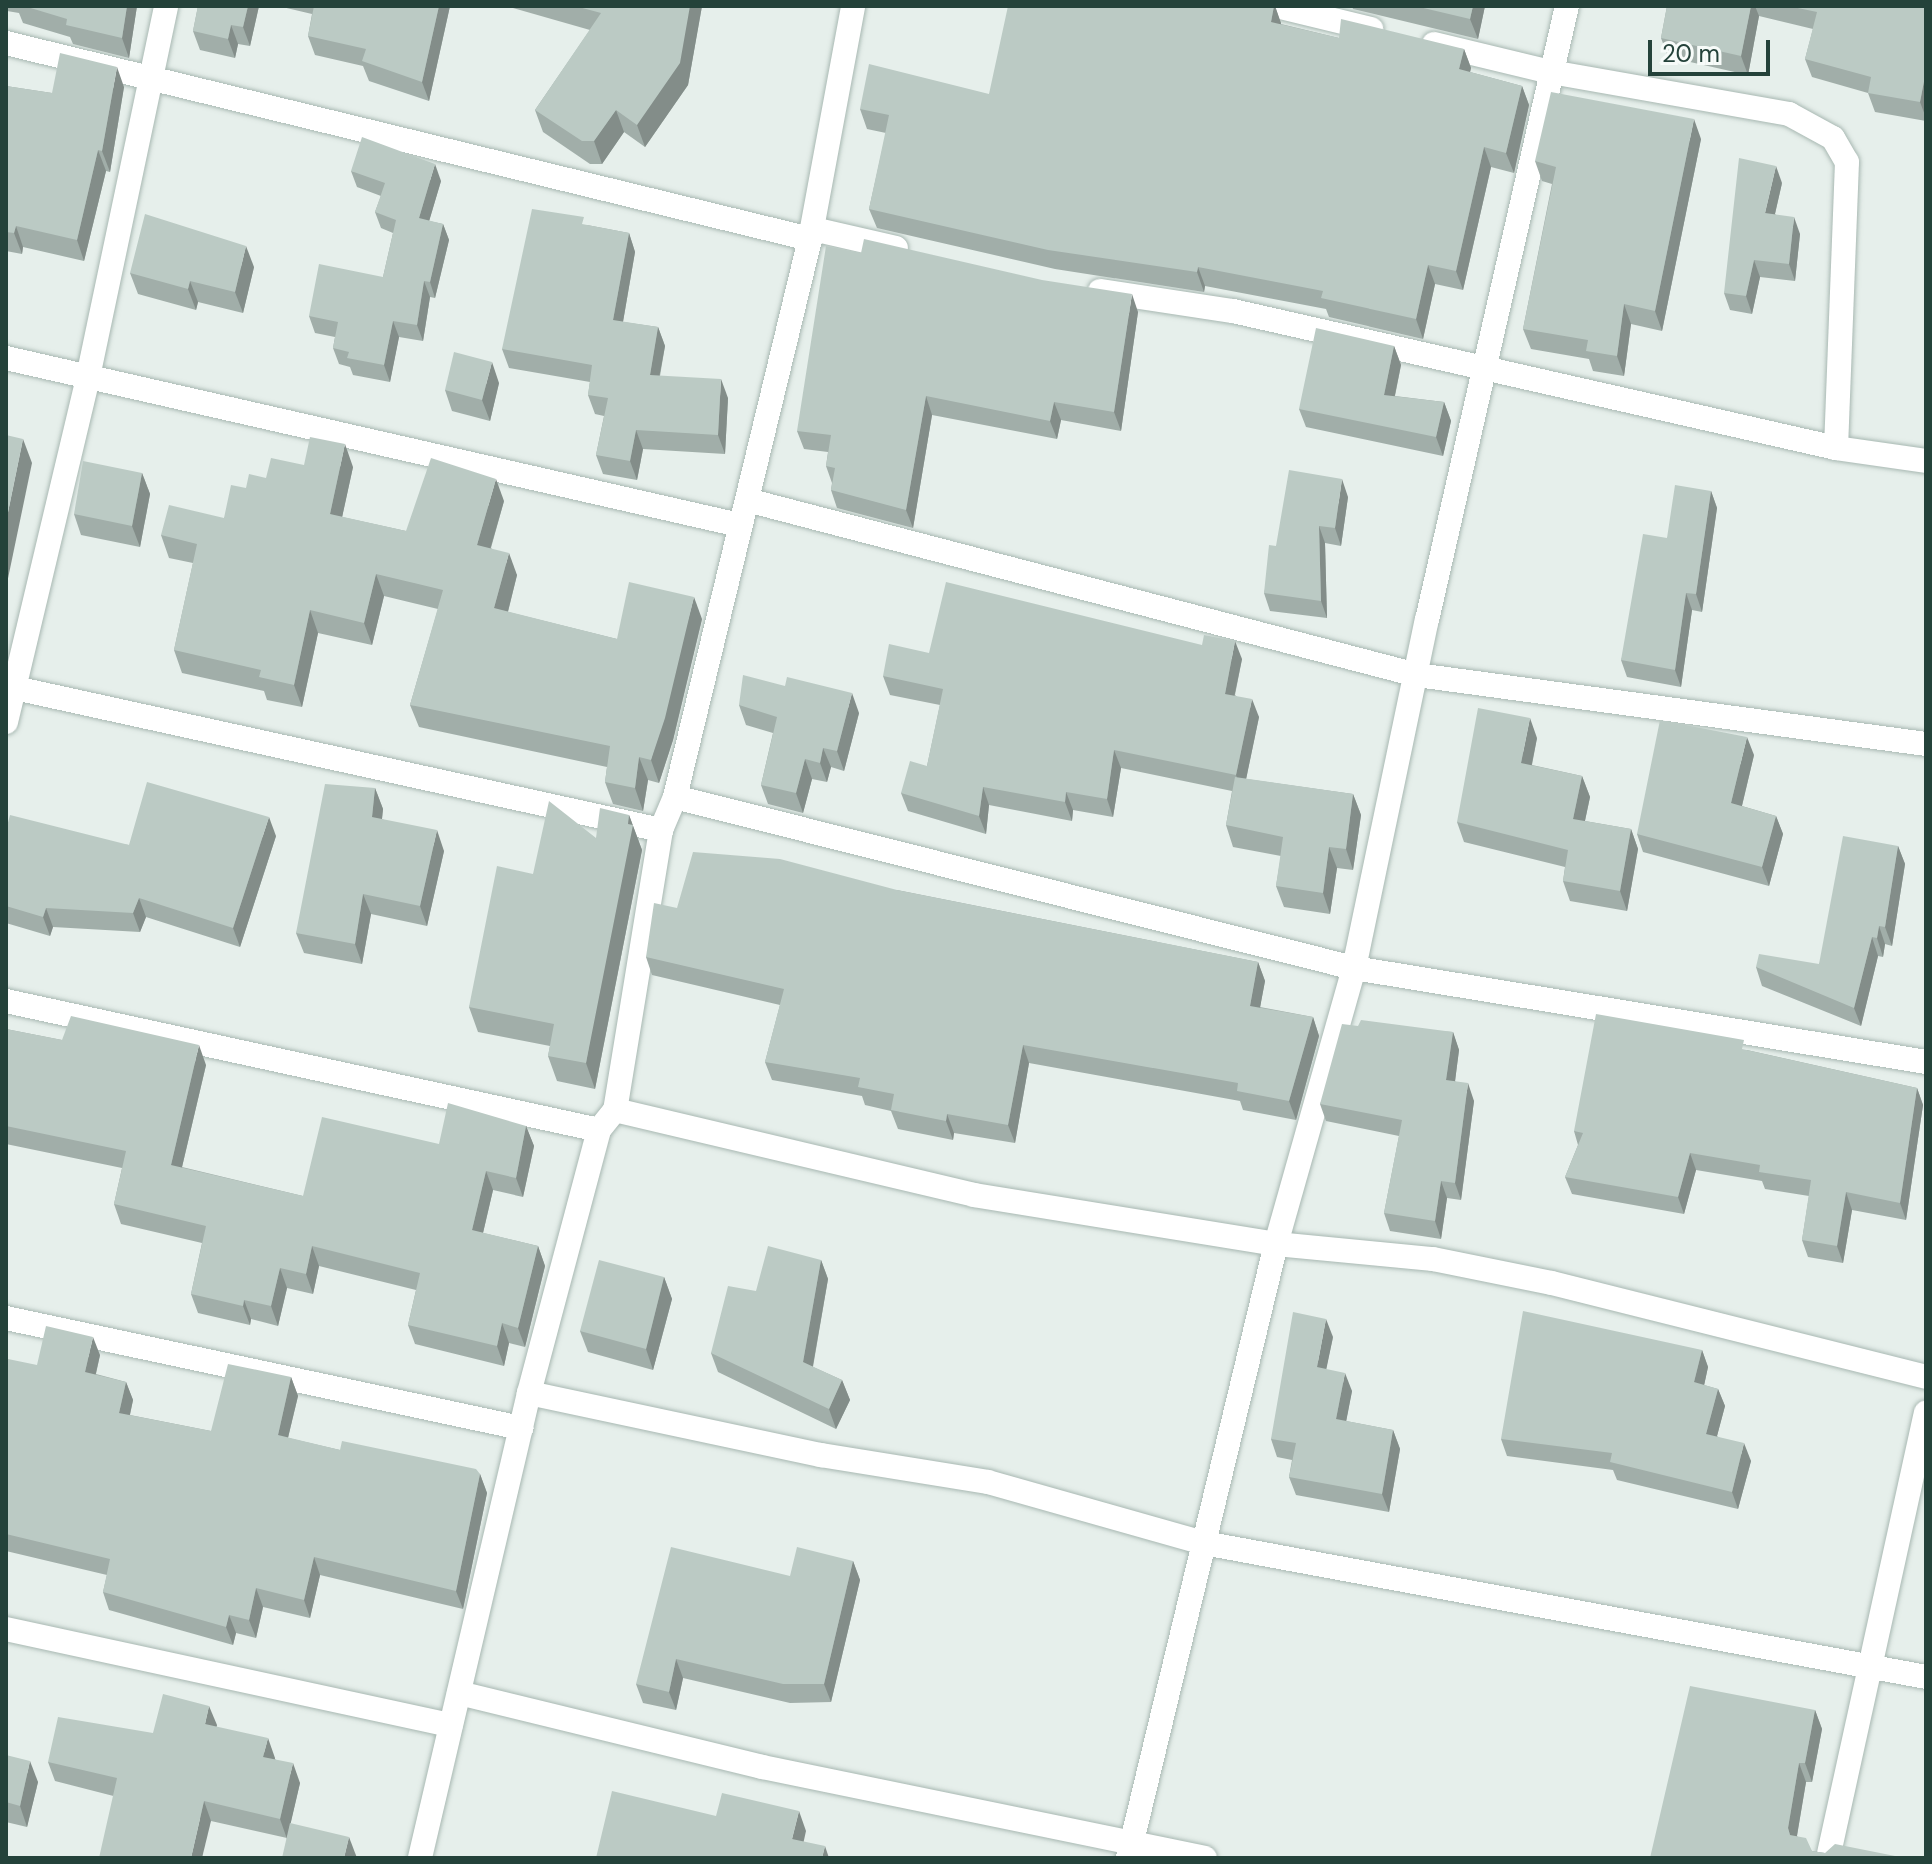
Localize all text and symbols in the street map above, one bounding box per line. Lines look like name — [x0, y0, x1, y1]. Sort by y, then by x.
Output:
scale bar — [1652, 24, 1774, 74]
text: 20 m — [1662, 38, 1720, 69]

